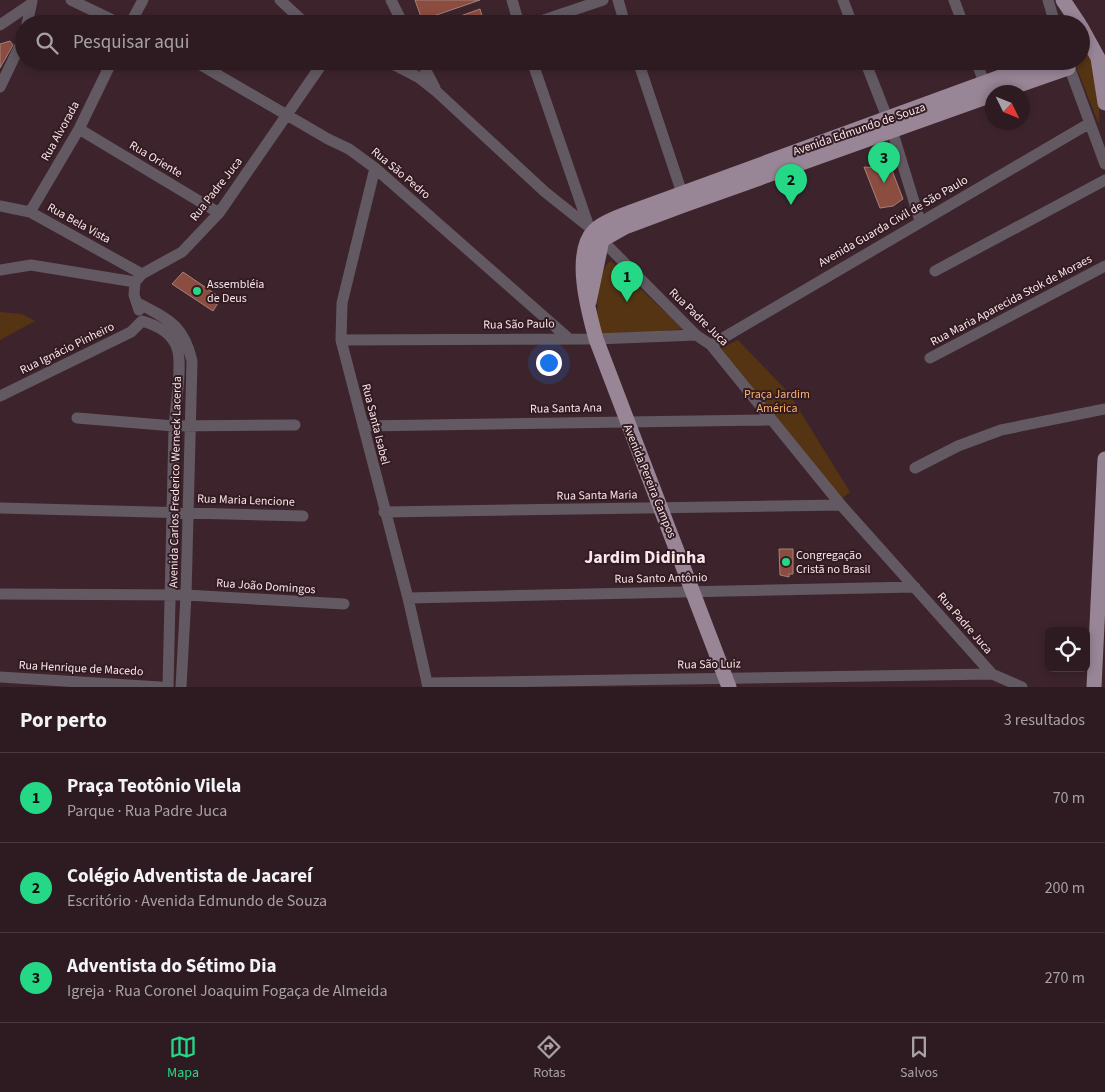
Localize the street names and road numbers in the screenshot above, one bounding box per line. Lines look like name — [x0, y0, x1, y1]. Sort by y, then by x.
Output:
street label: Rua Alvorada — [37, 98, 84, 164]
street label: Avenida Edmundo de Souza — [791, 99, 928, 160]
street label: Rua Oriente — [126, 137, 186, 182]
street label: Rua São Pedro — [367, 143, 434, 203]
street label: Rua Padre Juca — [186, 154, 247, 225]
street label: Avenida Guarda Civil de São Paulo — [815, 171, 971, 271]
street label: Rua Bela Vista — [44, 199, 114, 248]
street label: Rua Maria Aparecida Stok de Moraes — [927, 251, 1095, 350]
street label: Rua Padre Juca — [665, 285, 732, 350]
street label: Rua São Paulo — [483, 315, 555, 334]
street label: Rua Ignácio Pinheiro — [17, 318, 117, 379]
street label: Avenida Carlos Frederico Werneck Lacerda — [165, 376, 186, 588]
street label: Rua Santa Isabel — [357, 382, 394, 466]
street label: Rua Santa Ana — [530, 399, 602, 418]
street label: Avenida Pereira Campos — [619, 422, 680, 541]
street label: Rua Santa Maria — [556, 486, 638, 505]
street label: Rua Maria Lencione — [197, 490, 295, 511]
street label: Rua Santo Antônio — [614, 569, 708, 588]
street label: Rua João Domingos — [216, 575, 316, 598]
street label: Rua Padre Juca — [933, 589, 996, 658]
street label: Rua São Luiz — [677, 655, 741, 674]
street label: Rua Henrique de Macedo — [18, 657, 144, 680]

